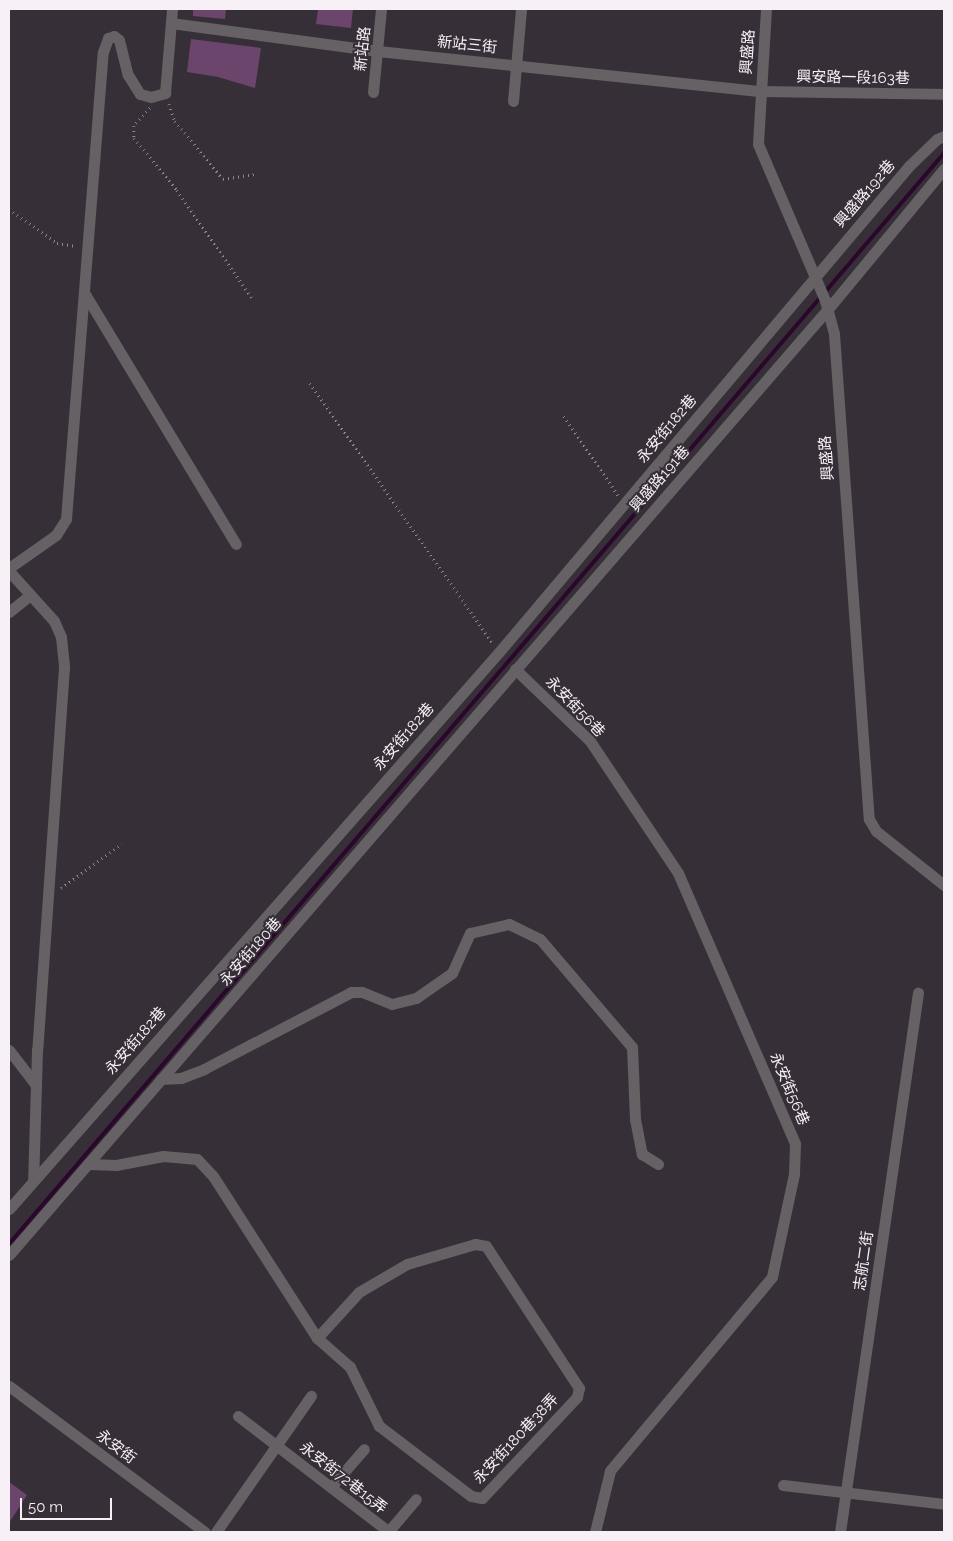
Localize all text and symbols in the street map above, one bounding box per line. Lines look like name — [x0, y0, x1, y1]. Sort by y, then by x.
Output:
street label: 新站路 — [352, 26, 374, 72]
street label: 興盛路 — [737, 29, 759, 75]
street label: 新站三街 — [436, 33, 498, 57]
street label: 興安路一段163巷 — [796, 68, 910, 88]
street label: 興盛路192巷 — [831, 157, 899, 231]
street label: 永安街182巷 — [633, 391, 701, 467]
street label: 興盛路 — [816, 435, 838, 481]
street label: 興盛路191巷 — [626, 442, 694, 516]
street label: 永安街56巷 — [542, 673, 608, 741]
street label: 永安街182巷 — [370, 700, 438, 774]
street label: 永安街180巷 — [216, 914, 286, 990]
street label: 永安街182巷 — [102, 1004, 170, 1078]
street label: 永安街56巷 — [766, 1050, 812, 1128]
street label: 志航二街 — [851, 1230, 877, 1292]
street label: 永安街180巷38弄 — [470, 1390, 562, 1488]
street label: 永安街 — [93, 1426, 139, 1468]
street label: 永安街72巷15弄 — [296, 1438, 390, 1518]
scale bar — [22, 1488, 115, 1520]
text: 50 m — [28, 1498, 63, 1516]

